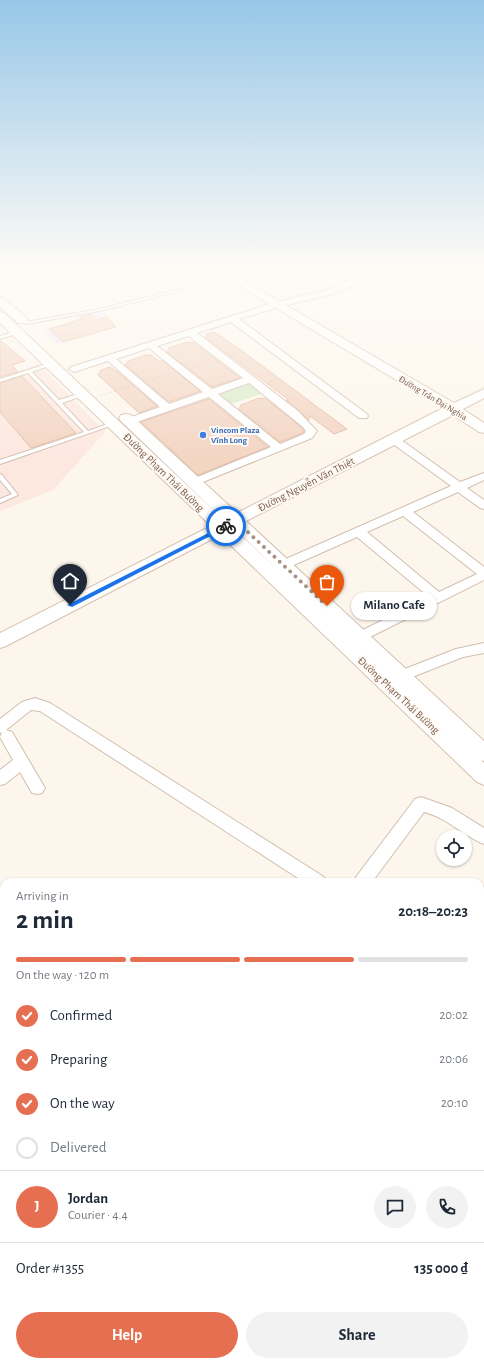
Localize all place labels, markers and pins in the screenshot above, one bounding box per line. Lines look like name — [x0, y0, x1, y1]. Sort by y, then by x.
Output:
place label: Vincom Plaza Vĩnh Long — [211, 426, 260, 445]
marker: Vincom Plaza Vĩnh Long — [198, 430, 208, 440]
pin — [53, 564, 87, 605]
pin — [310, 565, 344, 606]
callout: Milano Cafe — [351, 592, 437, 620]

